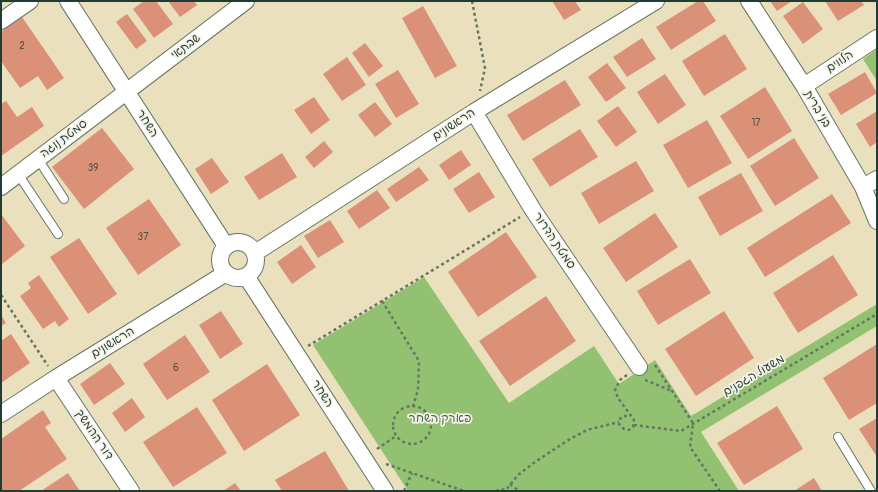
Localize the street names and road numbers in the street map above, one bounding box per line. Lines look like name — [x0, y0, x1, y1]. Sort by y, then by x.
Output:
street label: שבתאי — [168, 31, 204, 63]
street label: הלווים — [824, 48, 856, 76]
street label: בני ברית — [800, 88, 834, 130]
street label: הראשונים — [430, 106, 478, 144]
street label: השחר — [133, 108, 161, 140]
street label: סמטת נוגה — [38, 117, 90, 161]
street label: סמטת הדרור — [530, 210, 578, 272]
street label: הראשונים — [89, 324, 137, 362]
street label: משעול הגפנים — [721, 352, 787, 400]
street label: השחר — [308, 378, 336, 410]
street label: דור ההמשך — [72, 407, 116, 463]

